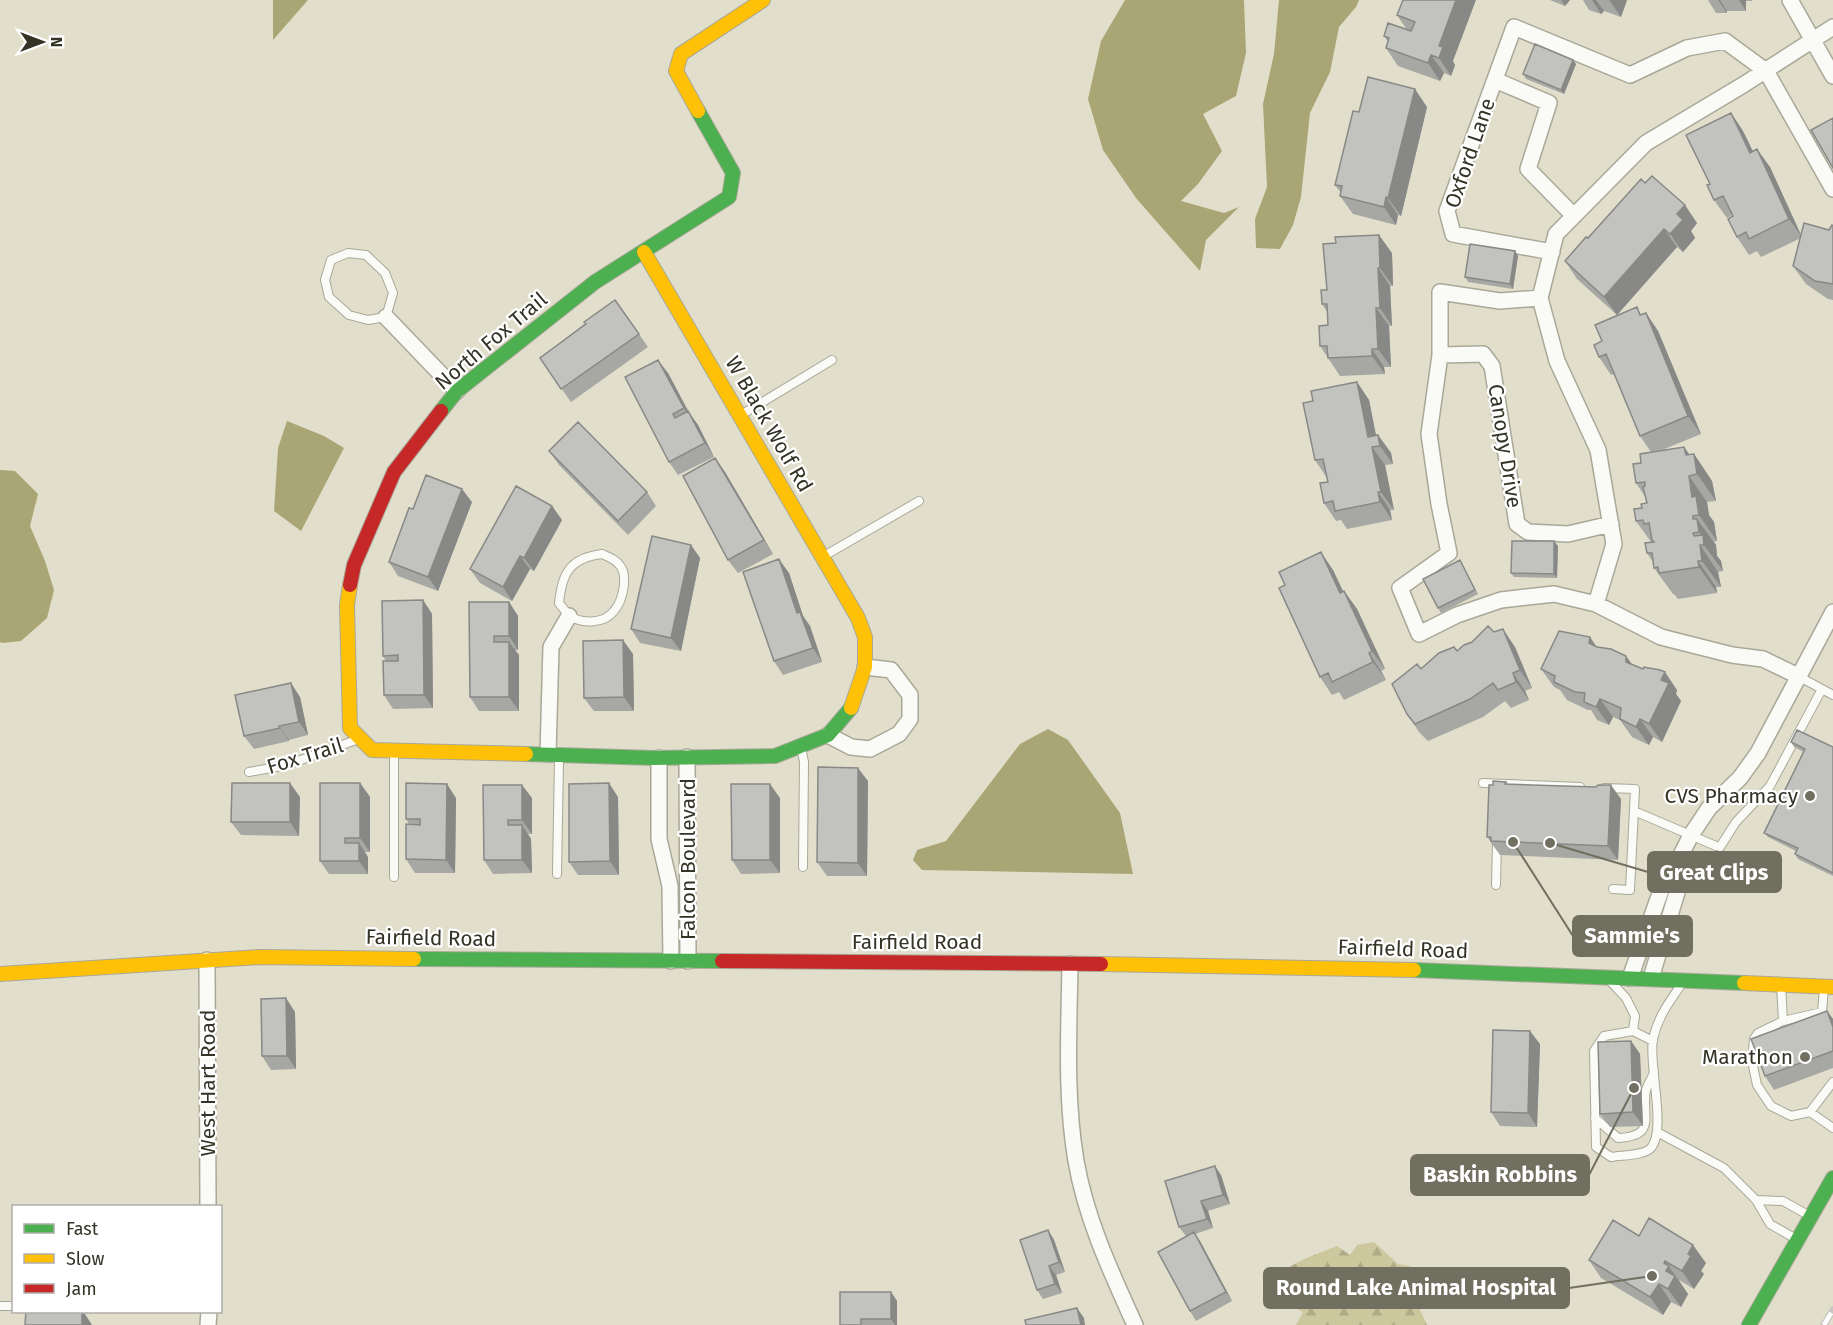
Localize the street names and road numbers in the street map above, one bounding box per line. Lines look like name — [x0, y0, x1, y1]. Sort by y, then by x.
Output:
street label: Oxford Lane — [1439, 95, 1501, 211]
street label: North Fox Trail — [430, 286, 552, 396]
street label: W Black Wolf Rd — [720, 351, 818, 497]
street label: Canopy Drive — [1482, 382, 1528, 510]
street label: Fox Trail — [264, 732, 346, 780]
street label: Falcon Boulevard — [675, 778, 701, 940]
street label: Fairfield Road — [365, 924, 497, 952]
street label: Fairfield Road — [852, 929, 982, 955]
street label: Fairfield Road — [1337, 934, 1469, 964]
street label: West Hart Road — [195, 1010, 221, 1156]

